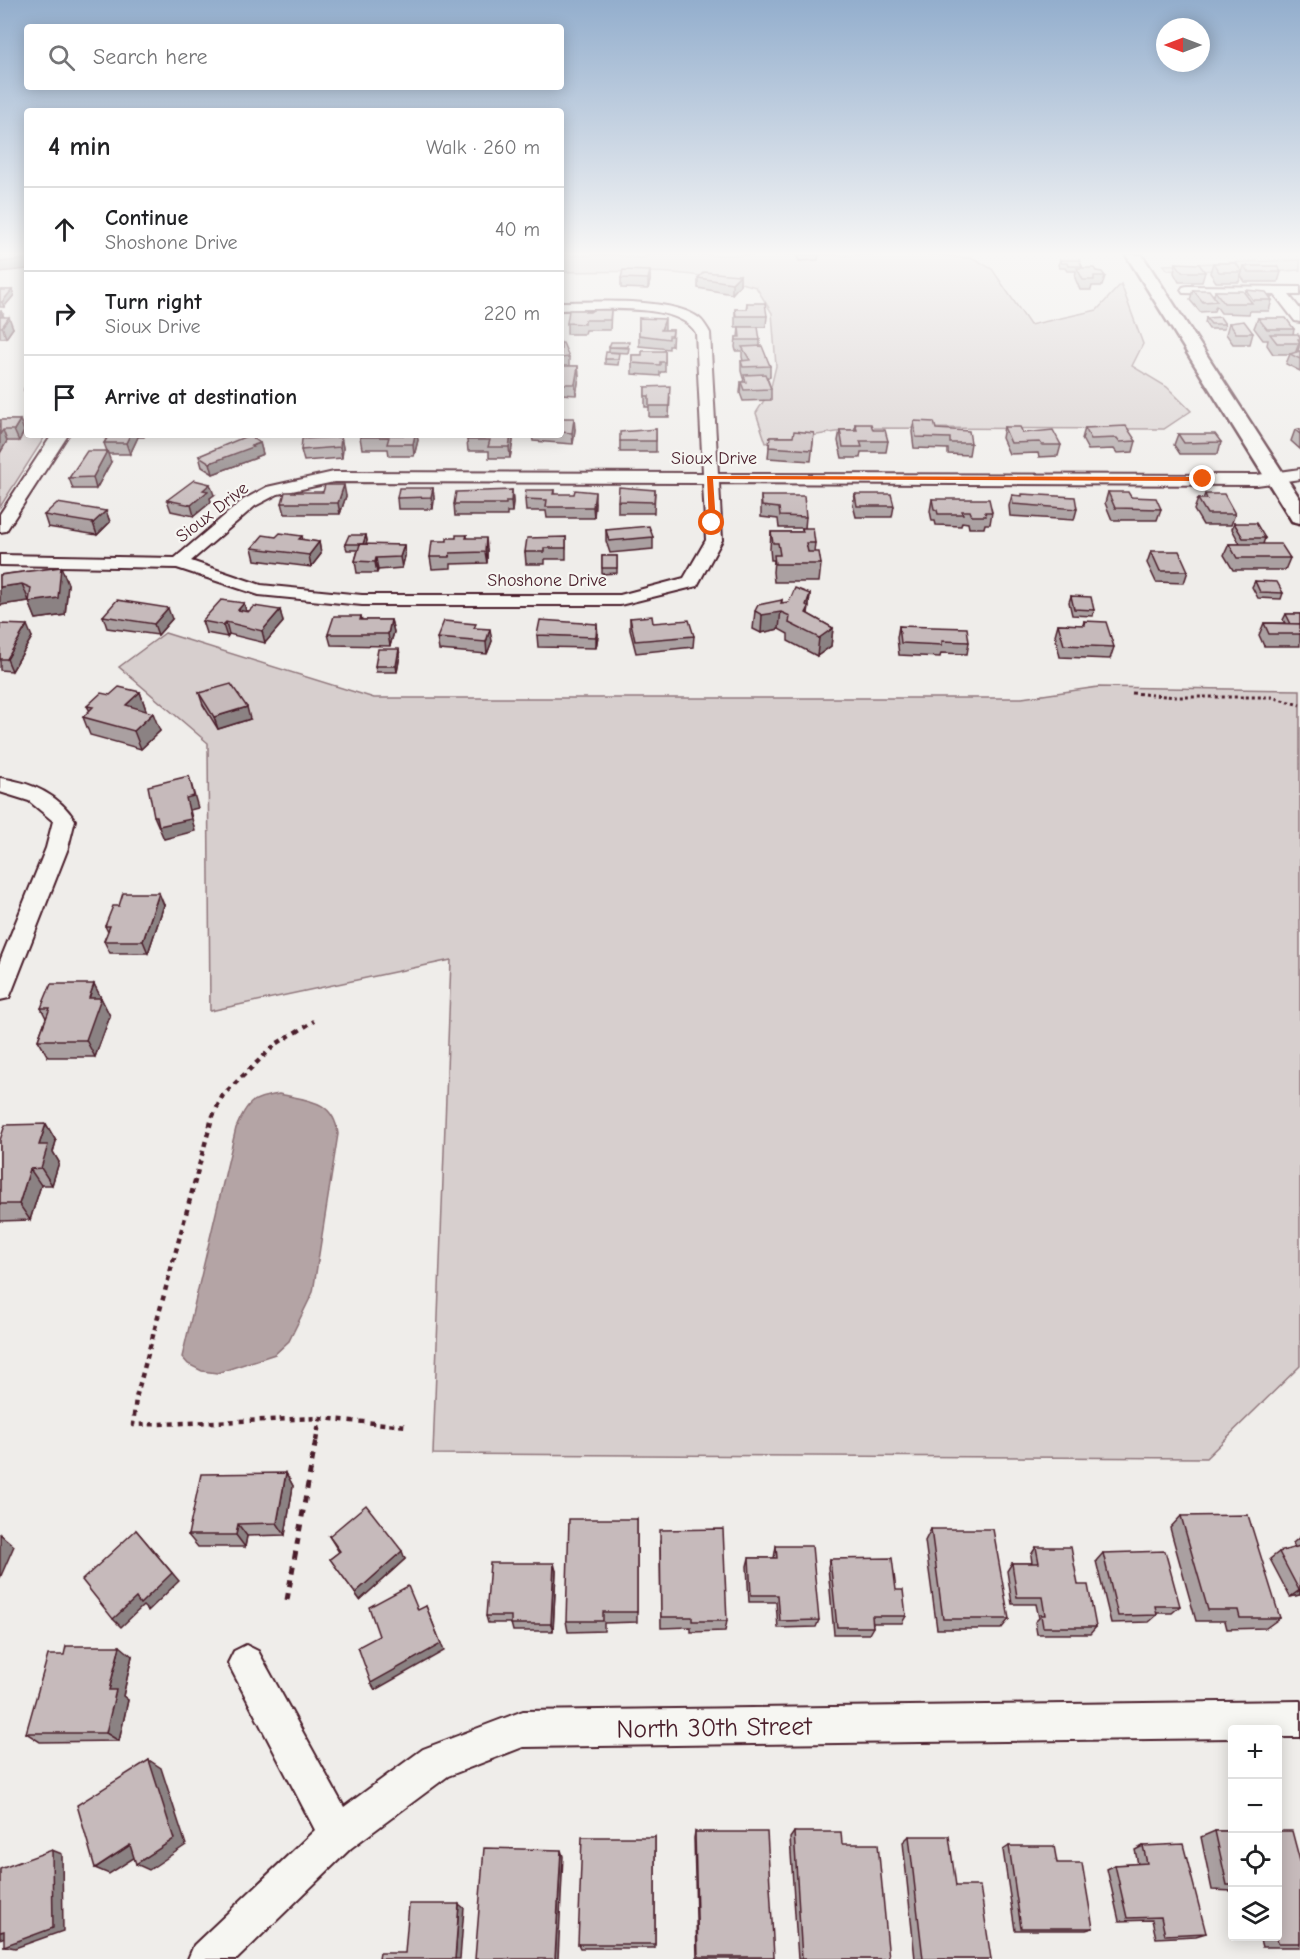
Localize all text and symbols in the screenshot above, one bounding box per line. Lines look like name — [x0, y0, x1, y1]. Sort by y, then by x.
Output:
north arrow — [1156, 18, 1210, 72]
search box — [24, 24, 564, 90]
icon: search — [45, 41, 78, 74]
text: Search here — [93, 44, 208, 70]
text: 4 min — [48, 132, 111, 162]
text: Walk · 260 m — [426, 136, 540, 159]
text: Continue — [105, 205, 188, 231]
icon: ahead — [48, 213, 81, 246]
text: 40 m — [495, 218, 540, 241]
text: Shoshone Drive — [105, 231, 238, 254]
text: Turn right — [105, 289, 202, 315]
icon: right — [48, 297, 81, 330]
text: 220 m — [484, 302, 540, 325]
text: Sioux Drive — [105, 315, 201, 338]
icon: arrive — [48, 381, 81, 414]
text: Arrive at destination — [105, 384, 297, 410]
street label: Sioux Drive — [671, 448, 757, 469]
route end — [1189, 465, 1215, 491]
street label: Sioux Drive — [172, 478, 253, 547]
route start — [698, 509, 724, 535]
street label: Shoshone Drive — [487, 570, 607, 591]
street label: North 30th Street — [616, 1711, 814, 1745]
map controls — [1228, 1725, 1282, 1941]
button: + — [1228, 1725, 1282, 1779]
button: − — [1228, 1779, 1282, 1833]
button: locate — [1228, 1833, 1282, 1887]
button: layers — [1228, 1887, 1282, 1941]

